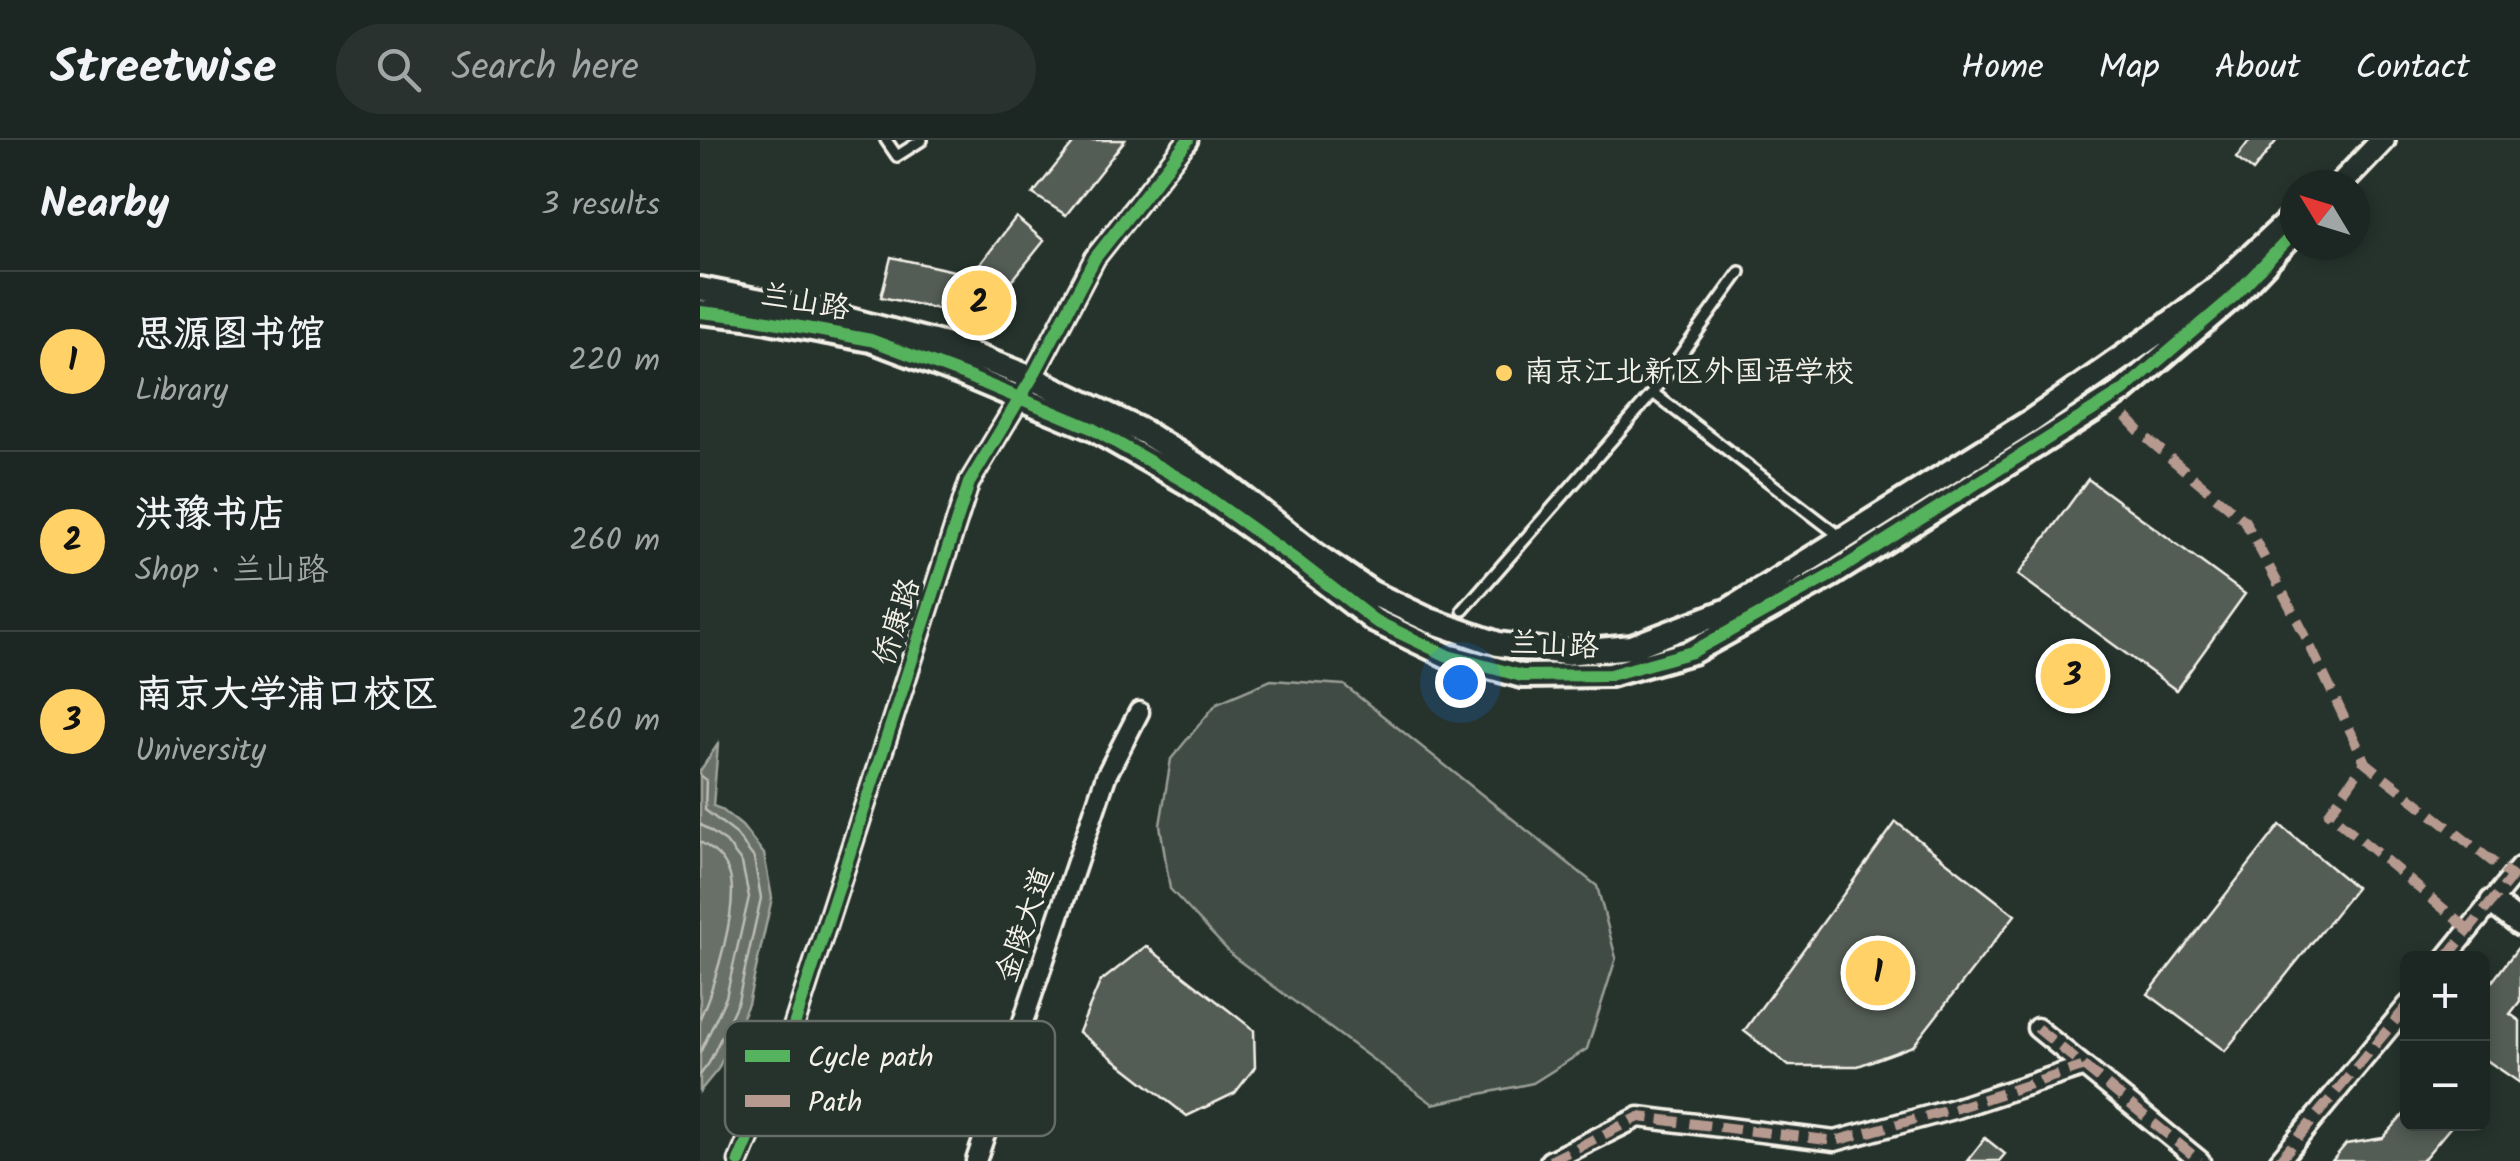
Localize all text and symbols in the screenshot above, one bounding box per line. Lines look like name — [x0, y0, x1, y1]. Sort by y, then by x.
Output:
search box — [336, 24, 1036, 114]
text: Streetwise — [50, 31, 276, 107]
text: Search here — [451, 39, 639, 99]
text: Home — [1961, 41, 2044, 97]
text: Map — [2099, 41, 2160, 97]
text: About — [2215, 41, 2300, 97]
text: Contact — [2355, 41, 2470, 97]
icon: search — [371, 42, 426, 97]
north arrow — [2280, 170, 2370, 260]
text: Nearby — [40, 172, 169, 239]
text: 3 results — [541, 180, 660, 231]
pin: 2 — [946, 266, 1012, 340]
street label: 兰山路 — [757, 272, 853, 334]
text: 思源图书馆 — [135, 306, 325, 366]
text: 1 — [68, 336, 77, 387]
text: 220 m — [569, 336, 660, 387]
place label: 南京江北新区外国语学校 — [1524, 349, 1854, 397]
marker: 南京江北新区外国语学校 — [1493, 362, 1515, 384]
text: Library — [135, 366, 228, 417]
text: 洪豫书店 — [135, 486, 287, 546]
text: 2 — [63, 516, 82, 567]
text: 260 m — [569, 516, 660, 567]
text: Shop · 兰山路 — [135, 546, 328, 597]
street label: 侨康路 — [861, 572, 935, 672]
street label: 兰山路 — [1508, 620, 1600, 672]
pin: 3 — [2040, 638, 2106, 714]
your location — [1435, 657, 1486, 708]
text: 南京大学浦口校区 — [135, 666, 439, 726]
text: 3 — [64, 696, 81, 747]
text: 260 m — [569, 696, 660, 747]
text: University — [135, 726, 266, 777]
street label: 金陵大道 — [984, 860, 1068, 990]
pin: 1 — [1846, 936, 1910, 1010]
map controls — [2400, 951, 2490, 1131]
button: + — [2400, 951, 2490, 1041]
legend — [725, 1021, 1055, 1136]
text: Cycle path — [808, 1036, 933, 1081]
button: − — [2400, 1041, 2490, 1131]
text: Path — [808, 1081, 862, 1126]

